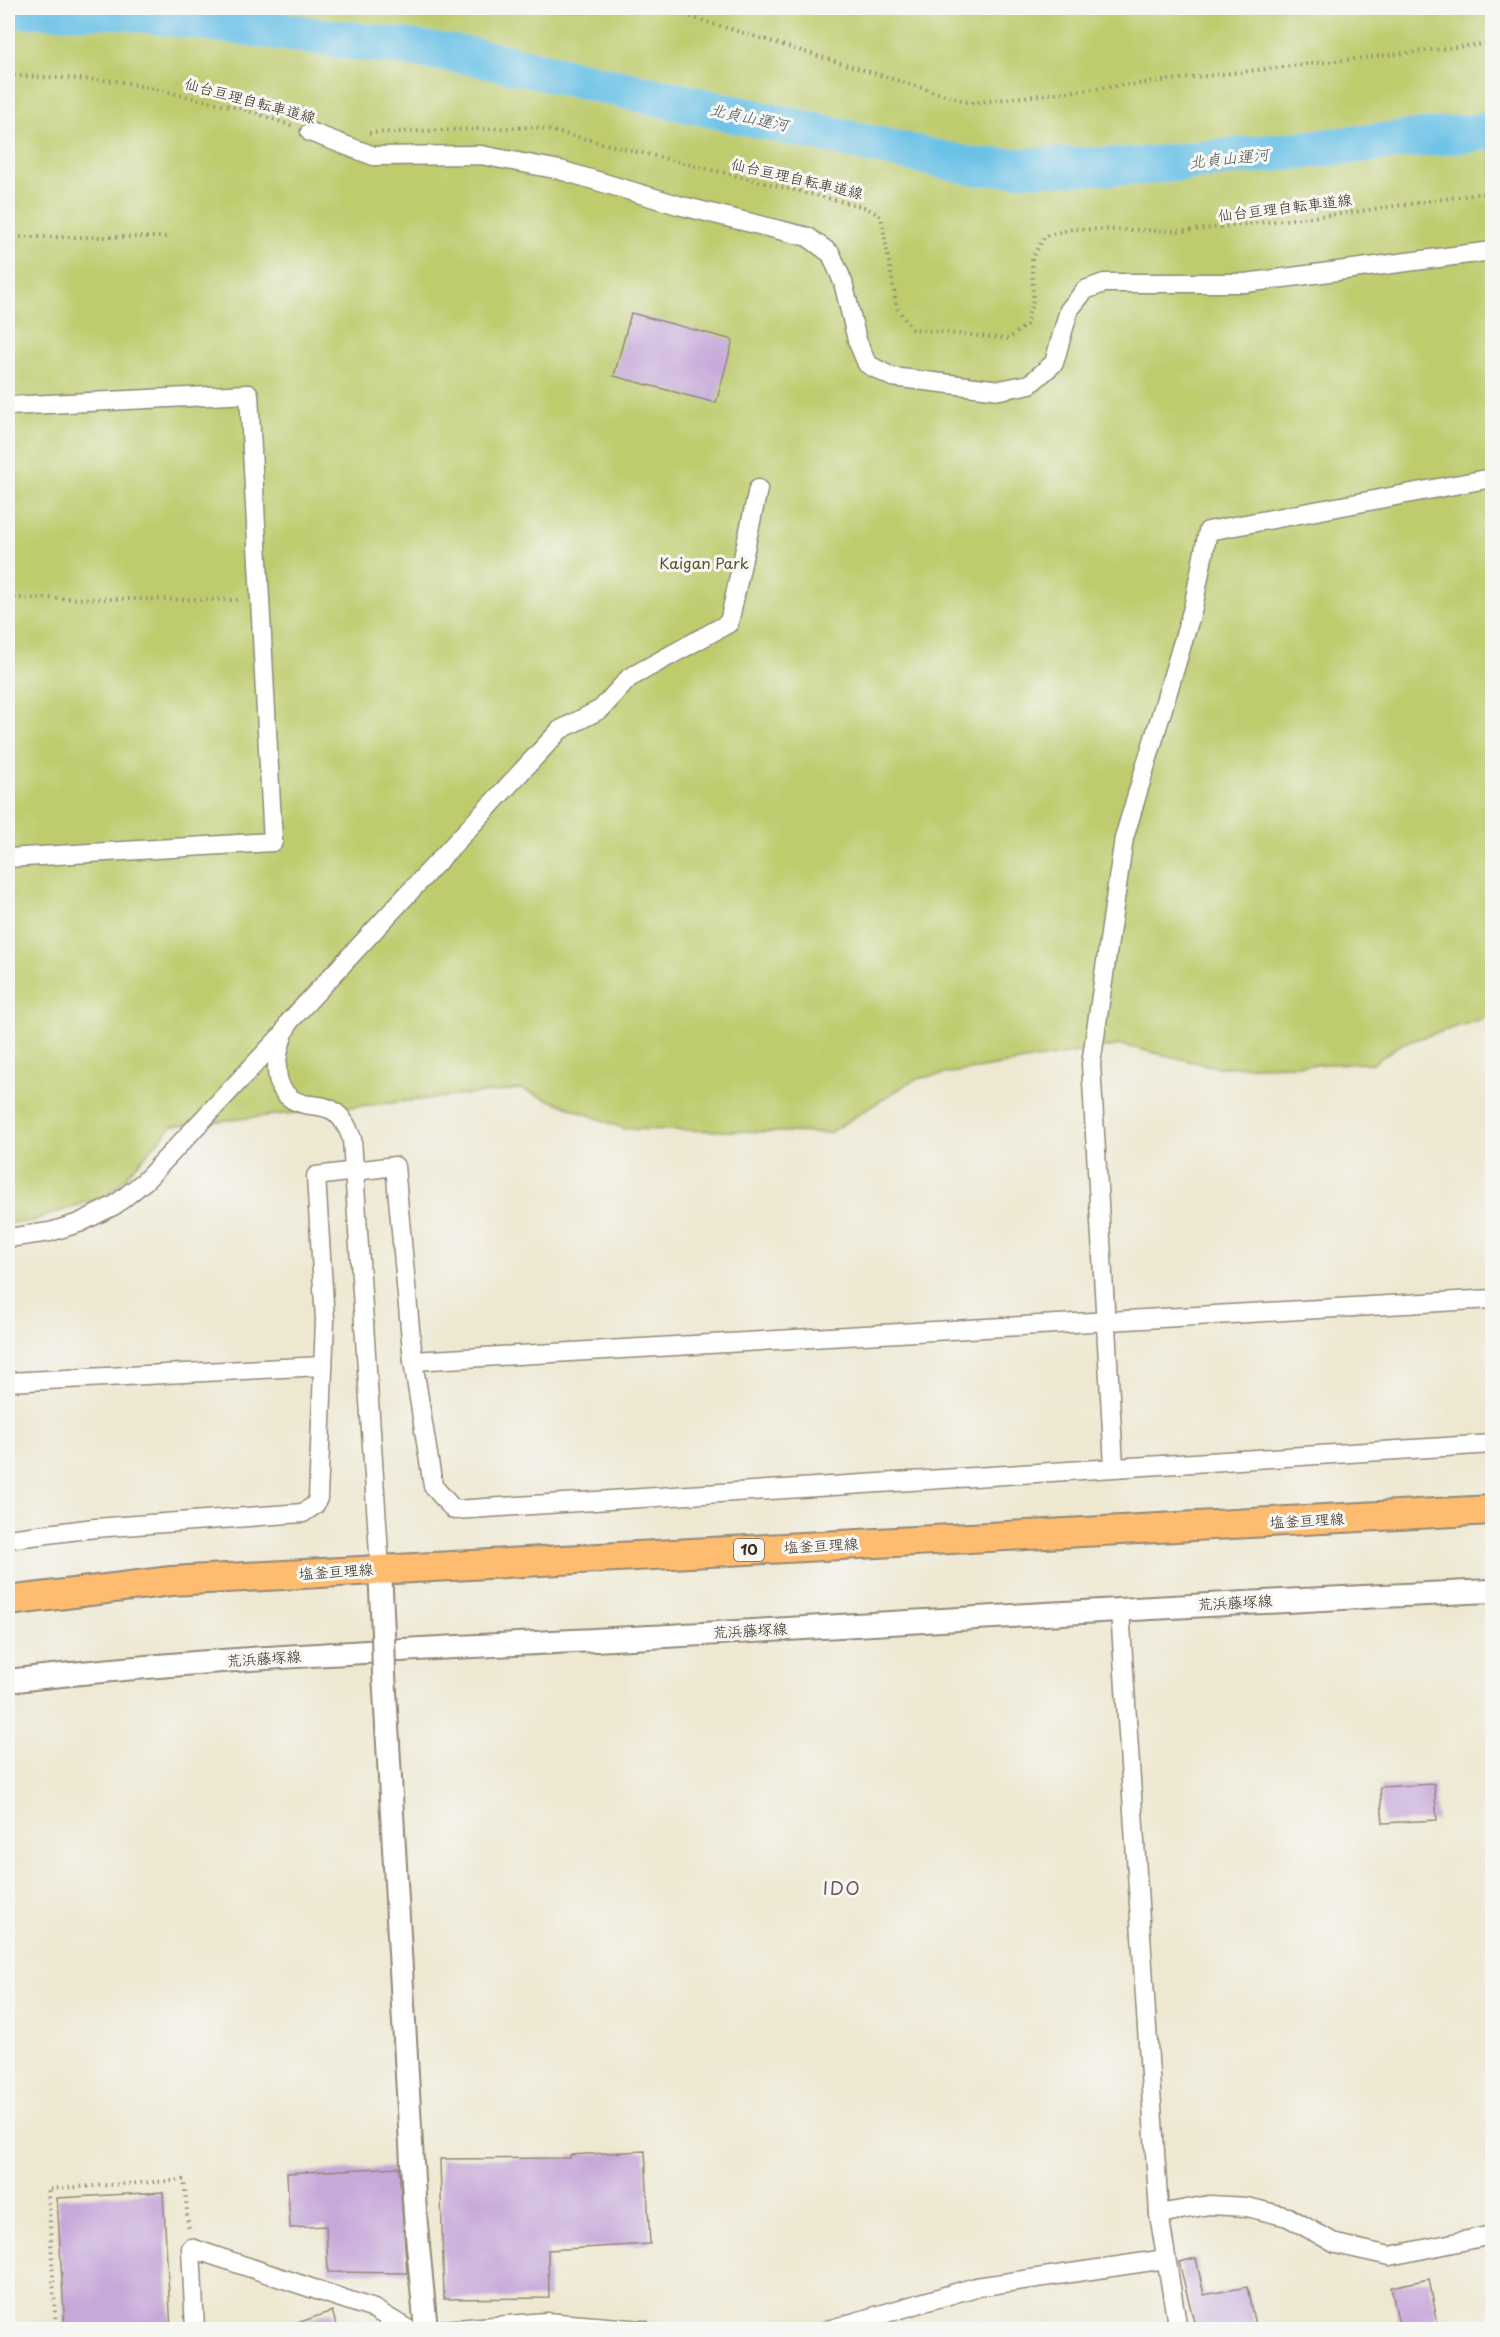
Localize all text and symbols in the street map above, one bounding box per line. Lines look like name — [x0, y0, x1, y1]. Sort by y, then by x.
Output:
street label: 仙台亘理自転車道線 — [182, 71, 319, 128]
water label: 北貞山運河 — [708, 96, 793, 136]
water label: 北貞山運河 — [1188, 141, 1272, 173]
street label: 仙台亘理自転車道線 — [729, 151, 866, 204]
street label: 仙台亘理自転車道線 — [1216, 187, 1353, 226]
park label: Kaigan Park — [659, 551, 749, 574]
street label: 塩釜亘理線 — [1269, 1506, 1345, 1533]
street label: 塩釜亘理線 — [783, 1531, 859, 1558]
road number: 10 — [734, 1539, 764, 1561]
street label: 塩釜亘理線 — [298, 1556, 374, 1585]
street label: 荒浜藤塚線 — [1197, 1588, 1273, 1615]
street label: 荒浜藤塚線 — [712, 1616, 788, 1643]
street label: 荒浜藤塚線 — [226, 1643, 302, 1672]
district label: IDO — [823, 1874, 861, 1901]

